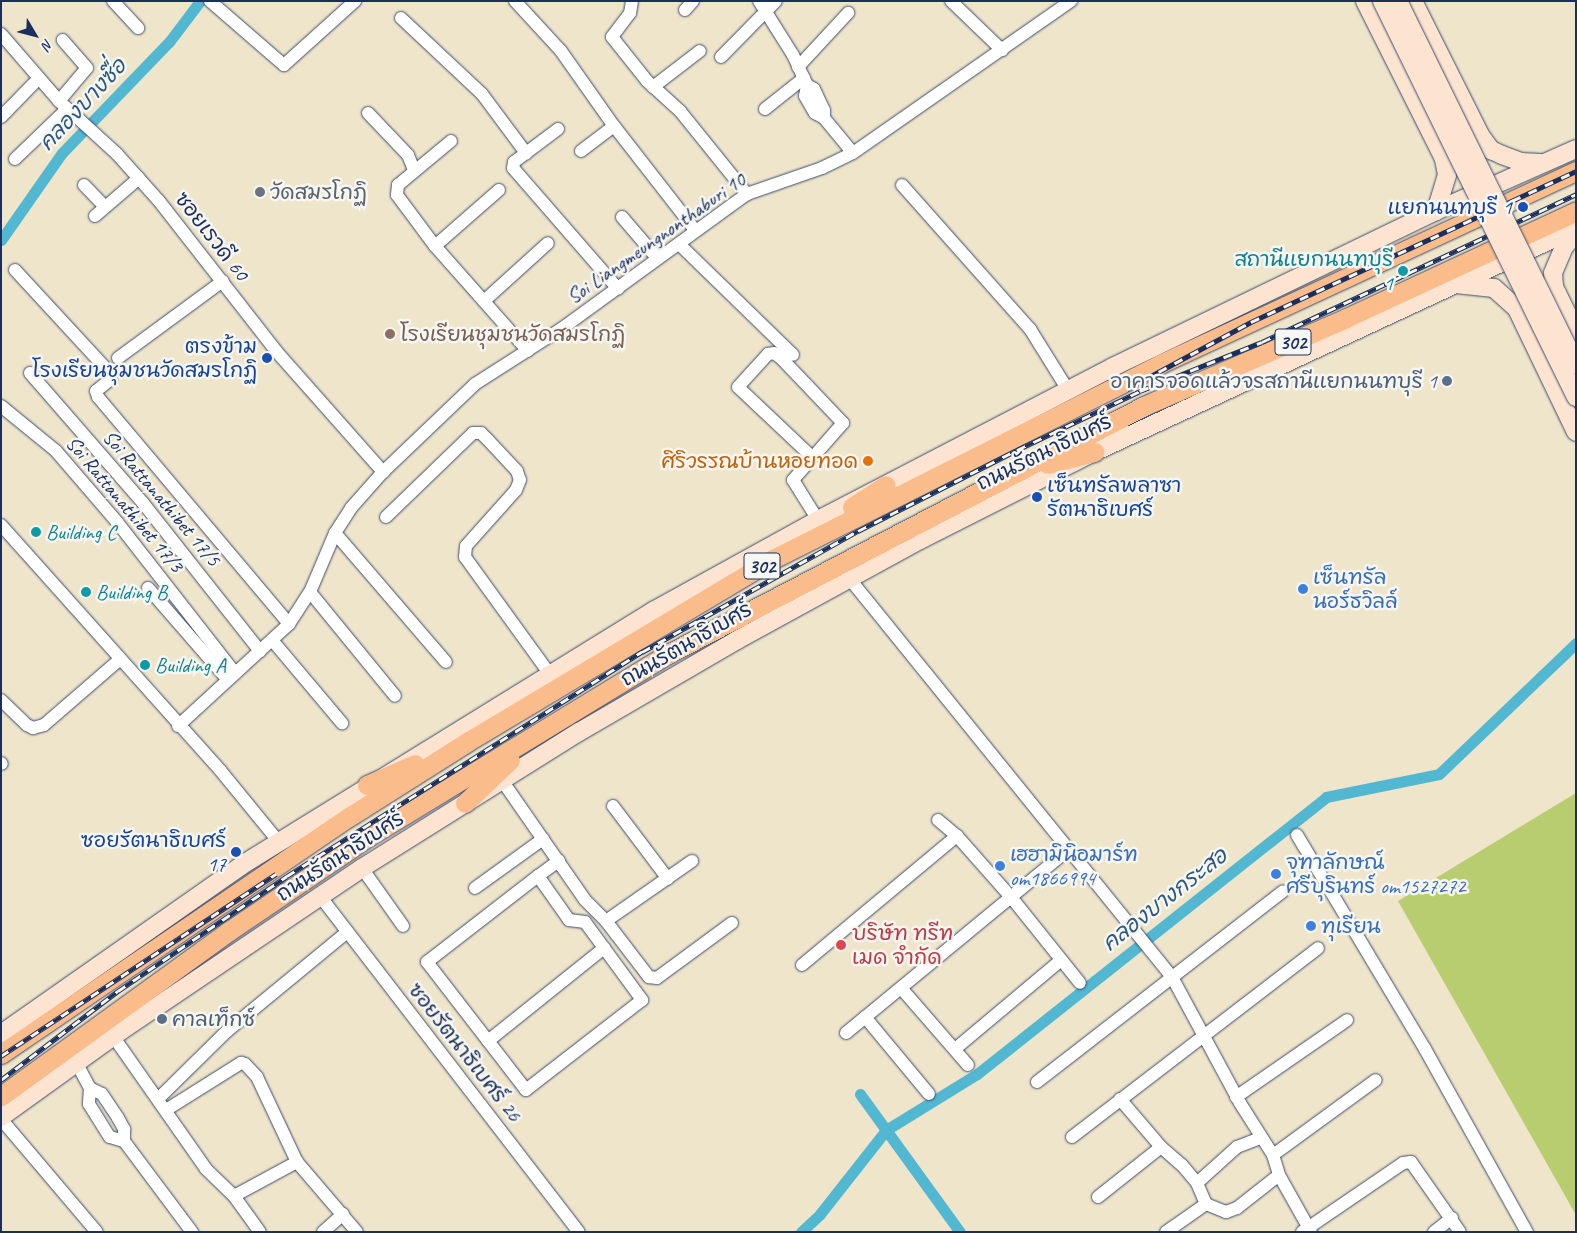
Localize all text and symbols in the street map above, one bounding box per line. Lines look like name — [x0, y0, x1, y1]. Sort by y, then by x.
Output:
north arrow — [10, 10, 60, 60]
text: N — [38, 36, 57, 53]
water label: คลองบางซื่อ — [34, 53, 132, 157]
street label: Soi Liangmeungnonthaburi 10 — [562, 167, 750, 309]
place label: วัดสมรโกฏิ — [270, 179, 367, 205]
marker: วัดสมรโกฏิ — [254, 186, 266, 198]
street label: ซอยเรวดี 60 — [170, 187, 254, 285]
place label: แยกนนทบุรี 1 — [1388, 194, 1512, 220]
marker: แยกนนทบุรี 1 — [1516, 200, 1530, 214]
place label: สถานีแยกนนทบุรี 1 — [1235, 246, 1393, 296]
marker: สถานีแยกนนทบุรี 1 — [1397, 265, 1409, 277]
place label: โรงเรียนชุมชนวัดสมรโกฏิ — [400, 321, 625, 347]
road number: 302 — [1274, 324, 1312, 360]
marker: โรงเรียนชุมชนวัดสมรโกฏิ — [384, 328, 396, 340]
place label: ตรงข้าม โรงเรียนชุมชนวัดสมรโกฏิ — [32, 333, 257, 383]
marker: ตรงข้าม โรงเรียนชุมชนวัดสมรโกฏิ — [261, 352, 273, 364]
place label: อาคารจอดแล้วจรสถานีแยกนนทบุรี 1 — [1110, 368, 1437, 394]
marker: อาคารจอดแล้วจรสถานีแยกนนทบุรี 1 — [1441, 375, 1453, 387]
street label: ถนนรัตนาธิเบศร์ — [972, 408, 1116, 496]
street label: Soi Rattanathibet 17/5 — [97, 425, 227, 571]
street label: Soi Rattanathibet 17/3 — [60, 431, 190, 577]
place label: ศิริวรรณบ้านหอยทอด — [661, 448, 858, 474]
marker: ศิริวรรณบ้านหอยทอด — [862, 455, 874, 467]
place label: เซ็นทรัลพลาซา รัตนาธิเบศร์ — [1047, 472, 1181, 522]
marker: เซ็นทรัลพลาซา รัตนาธิเบศร์ — [1031, 491, 1043, 503]
place label: Building C — [46, 519, 116, 545]
marker: Building C — [30, 526, 42, 538]
road number: 302 — [743, 548, 781, 584]
place label: เซ็นทรัล นอร์ธวิลล์ — [1313, 564, 1398, 614]
place label: Building B — [96, 579, 167, 605]
marker: เซ็นทรัล นอร์ธวิลล์ — [1297, 583, 1309, 595]
marker: Building B — [80, 586, 92, 598]
street label: ถนนรัตนาธิเบศร์ — [616, 596, 756, 692]
place label: Building A — [155, 652, 226, 678]
marker: Building A — [139, 659, 151, 671]
street label: ถนนรัตนาธิเบศร์ — [271, 805, 409, 907]
place label: ซอยรัตนาธิเบศร์ 17 — [81, 827, 226, 877]
place label: เฮฮามินิอมาร์ท om1866994 — [1010, 841, 1138, 891]
water label: คลองบางกระสอ — [1097, 843, 1233, 957]
marker: ซอยรัตนาธิเบศร์ 17 — [230, 846, 242, 858]
place label: จุฑาลักษณ์ ศรีบุรินทร์ om1527272 — [1286, 849, 1466, 899]
marker: เฮฮามินิอมาร์ท om1866994 — [994, 860, 1006, 872]
marker: จุฑาลักษณ์ ศรีบุรินทร์ om1527272 — [1270, 868, 1282, 880]
place label: ทุเรียน — [1321, 913, 1381, 939]
place label: บริษัท ทรีท เมด จำกัด — [852, 920, 953, 970]
marker: ทุเรียน — [1305, 920, 1317, 932]
marker: บริษัท ทรีท เมด จำกัด — [834, 938, 848, 952]
street label: ซอยรัตนาธิเบศร์ 26 — [403, 978, 527, 1126]
place label: คาลเท็กซ์ — [172, 1006, 255, 1032]
marker: คาลเท็กซ์ — [156, 1013, 168, 1025]

